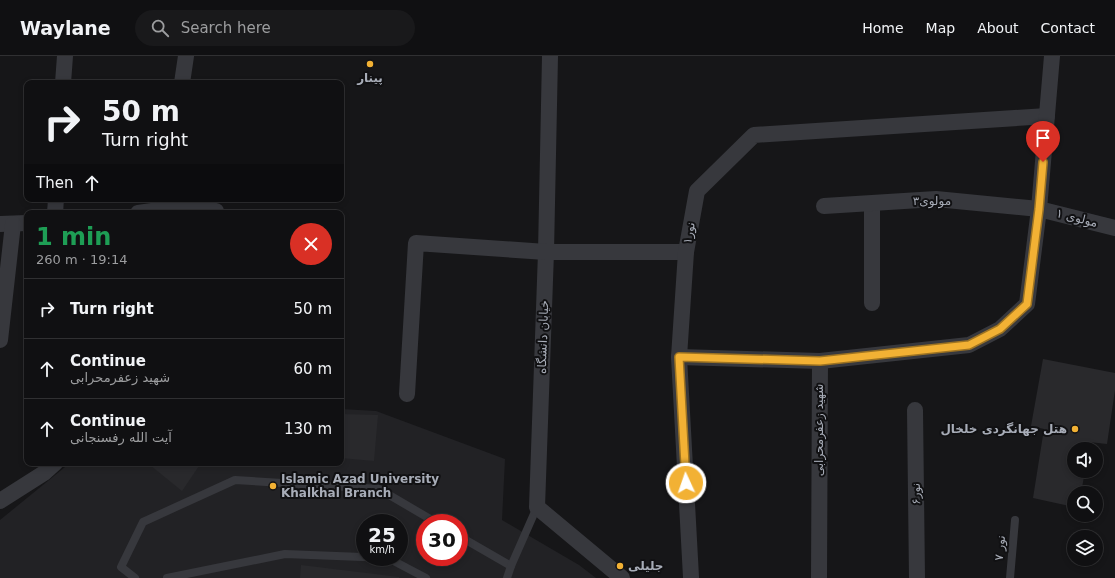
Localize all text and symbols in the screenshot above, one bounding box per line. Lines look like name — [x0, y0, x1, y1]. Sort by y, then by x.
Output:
search box — [135, 10, 415, 46]
text: Waylane — [20, 17, 111, 39]
icon: search — [149, 17, 171, 39]
text: Search here — [181, 19, 271, 37]
text: Home — [862, 20, 904, 36]
text: Map — [926, 20, 955, 36]
text: About — [977, 20, 1019, 36]
text: Contact — [1041, 20, 1095, 36]
marker: پینار — [365, 59, 375, 69]
place label: پینار — [356, 71, 383, 85]
text: 50 m — [102, 95, 180, 128]
icon: right — [36, 96, 88, 148]
pin — [1026, 121, 1060, 162]
icon: arrive — [1032, 127, 1054, 149]
text: Turn right — [102, 129, 188, 150]
icon: ahead — [81, 172, 103, 194]
text: Then — [36, 174, 73, 192]
street label: مولوی۳ — [913, 194, 951, 209]
street label: مولوی ۱ — [1055, 206, 1099, 231]
street label: نور۱ — [680, 221, 699, 245]
text: 1 min — [36, 223, 111, 251]
button: close — [290, 223, 332, 265]
text: 260 m · 19:14 — [36, 252, 127, 267]
icon: right — [36, 298, 58, 320]
text: Turn right — [70, 300, 154, 318]
text: 50 m — [294, 300, 332, 318]
street label: خیابان دانشگاه — [535, 300, 551, 374]
text: Continue — [70, 352, 146, 370]
icon: ahead — [36, 358, 58, 380]
text: 60 m — [294, 360, 332, 378]
text: شهید زعفرمحرابی — [70, 370, 170, 385]
street label: شهید زعفرمحرابی — [812, 384, 827, 476]
text: Continue — [70, 412, 146, 430]
icon: ahead — [36, 418, 58, 440]
text: 130 m — [284, 420, 332, 438]
place label: هتل جهانگردی خلخال — [940, 422, 1067, 436]
marker: هتل جهانگردی خلخال — [1070, 424, 1080, 434]
text: آیت الله رفسنجانی — [70, 430, 172, 445]
map controls — [1067, 442, 1103, 566]
button: sound — [1067, 442, 1103, 478]
position arrow — [665, 462, 707, 504]
place label: Islamic Azad University Khalkhal Branch — [281, 472, 439, 500]
marker: Islamic Azad University Khalkhal Branch — [268, 481, 278, 491]
street label: نور۶ — [909, 483, 924, 505]
button: search — [1067, 486, 1103, 522]
speed limit sign: 30 — [416, 514, 468, 566]
text: 25 — [368, 523, 396, 547]
button: layers — [1067, 530, 1103, 566]
street label: نور ۷ — [992, 535, 1009, 561]
text: km/h — [369, 544, 395, 555]
place label: جلیلی — [628, 559, 663, 573]
marker: جلیلی — [615, 561, 625, 571]

